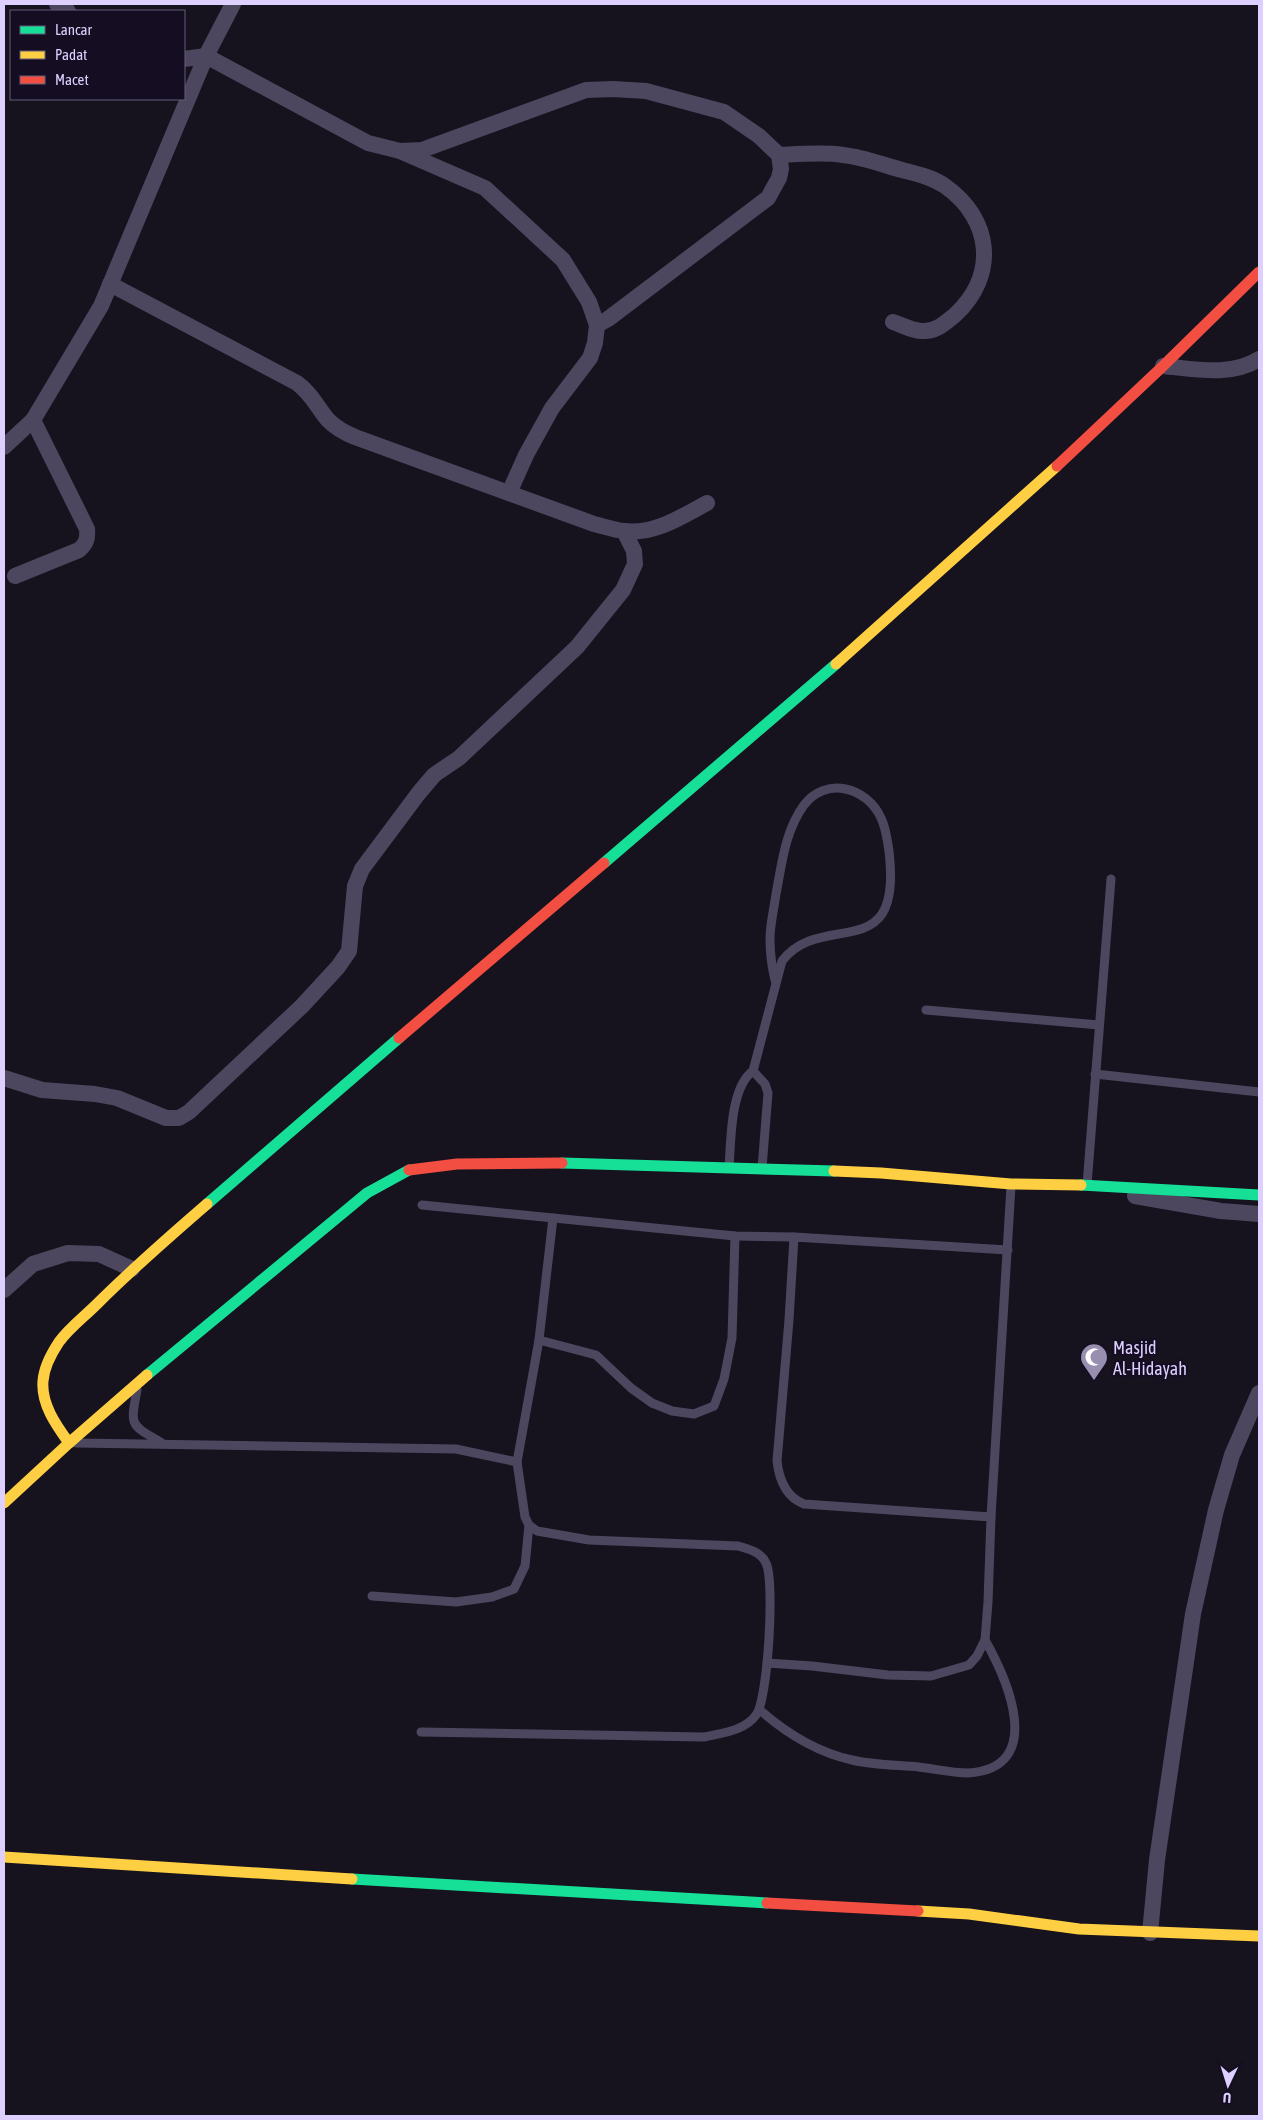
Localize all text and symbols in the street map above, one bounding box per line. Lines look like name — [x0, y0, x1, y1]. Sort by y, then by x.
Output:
legend — [10, 10, 185, 100]
text: Lancar — [55, 21, 93, 38]
text: Padat — [55, 46, 87, 63]
text: Macet — [55, 71, 89, 88]
place label: Masjid Al-Hidayah — [1113, 1337, 1187, 1379]
mosque icon: Masjid Al-Hidayah — [1079, 1342, 1109, 1381]
north arrow — [1203, 2060, 1253, 2110]
text: U — [1222, 2090, 1232, 2106]

